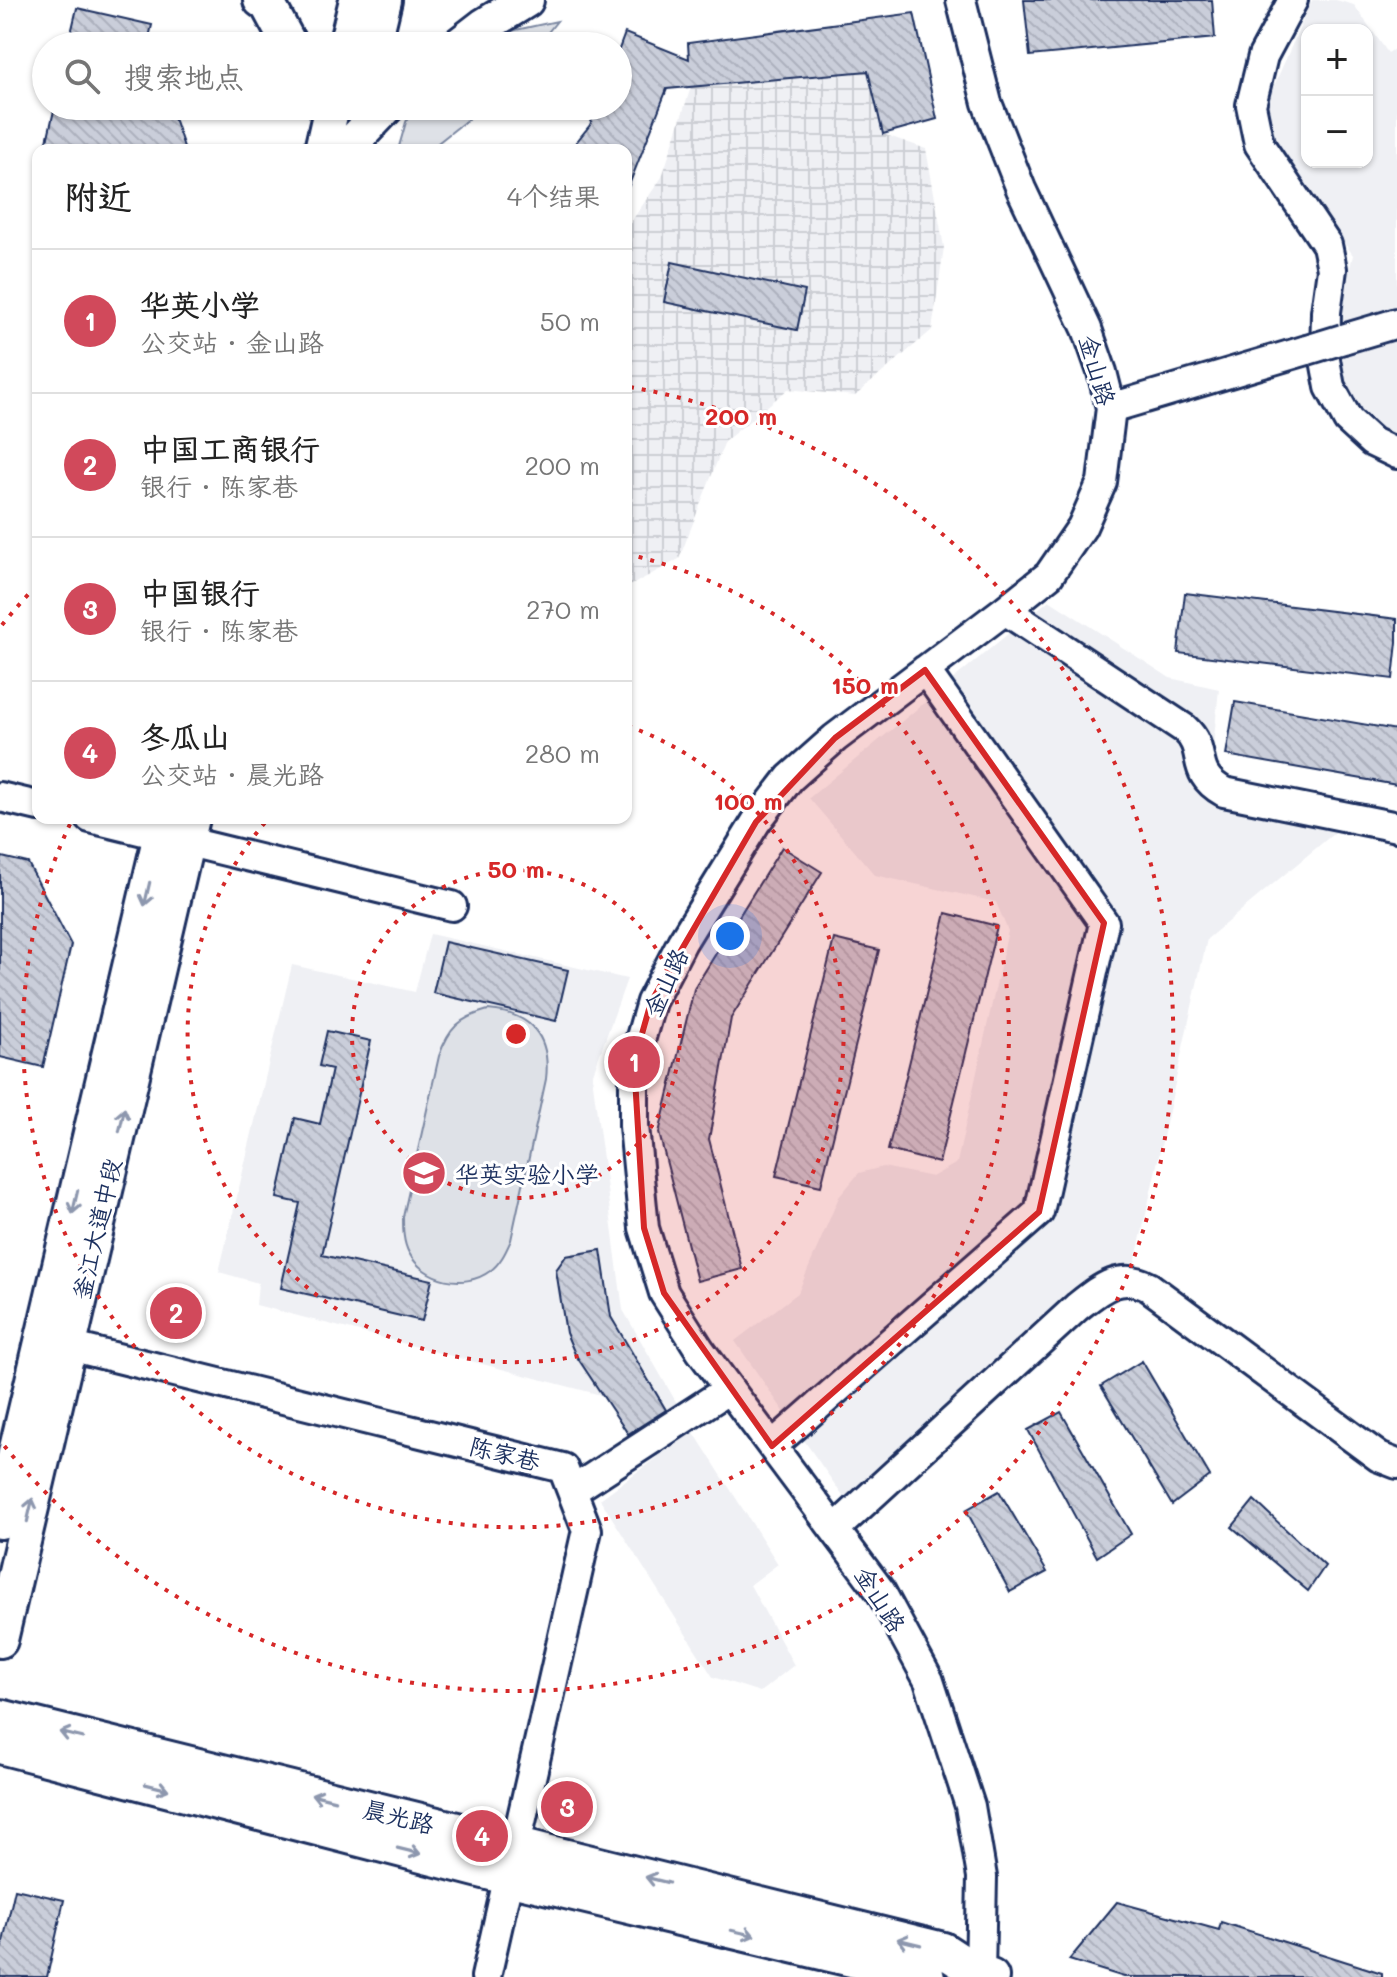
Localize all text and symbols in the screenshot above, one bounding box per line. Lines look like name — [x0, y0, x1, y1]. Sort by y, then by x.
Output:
map controls — [1301, 24, 1373, 168]
button: + — [1301, 24, 1373, 96]
search box — [32, 32, 632, 120]
icon: search — [60, 54, 104, 98]
text: 搜索地点 — [124, 56, 244, 96]
button: − — [1301, 96, 1373, 168]
text: 附近 — [64, 173, 132, 218]
text: 4个结果 — [507, 179, 600, 213]
text: 华英小学 — [140, 284, 260, 324]
text: 1 — [84, 304, 96, 338]
text: 50 m — [540, 304, 600, 338]
text: 公交站 · 金山路 — [140, 325, 324, 359]
street label: 金山路 — [1073, 331, 1123, 409]
text: 200 m — [705, 400, 777, 431]
text: 中国工商银行 — [140, 428, 320, 468]
text: 2 — [83, 448, 97, 482]
text: 200 m — [524, 448, 600, 482]
text: 银行 · 陈家巷 — [140, 469, 298, 503]
text: 中国银行 — [140, 572, 260, 612]
text: 3 — [82, 592, 98, 626]
text: 270 m — [526, 592, 600, 626]
text: 银行 · 陈家巷 — [140, 613, 298, 647]
text: 150 m — [831, 669, 899, 700]
text: 冬瓜山 — [140, 716, 230, 756]
text: 4 — [82, 736, 98, 770]
text: 280 m — [525, 736, 600, 770]
text: 公交站 · 晨光路 — [140, 757, 324, 791]
text: 100 m — [713, 785, 783, 816]
text: 50 m — [487, 853, 545, 884]
one-way arrow — [139, 881, 154, 906]
your location — [710, 916, 750, 956]
street label: 金山路 — [636, 943, 694, 1021]
centre of rings — [502, 1020, 530, 1048]
pin: 1 — [608, 1032, 660, 1092]
one-way arrow — [115, 1108, 130, 1134]
school or university icon: 华英实验小学 — [400, 1149, 448, 1197]
street label: 釜江大道中段 — [65, 1155, 127, 1303]
place label: 华英实验小学 — [455, 1158, 599, 1189]
one-way arrow — [67, 1188, 82, 1214]
pin: 2 — [150, 1283, 202, 1343]
street label: 陈家巷 — [466, 1429, 544, 1477]
one-way arrow — [23, 1497, 38, 1523]
street label: 金山路 — [849, 1560, 913, 1638]
one-way arrow — [58, 1727, 84, 1742]
pin: 3 — [541, 1777, 593, 1837]
one-way arrow — [143, 1780, 169, 1795]
one-way arrow — [311, 1789, 337, 1804]
street label: 晨光路 — [360, 1792, 438, 1840]
pin: 4 — [456, 1806, 508, 1866]
one-way arrow — [395, 1845, 421, 1860]
one-way arrow — [645, 1871, 671, 1886]
one-way arrow — [729, 1926, 755, 1941]
one-way arrow — [897, 1934, 923, 1949]

